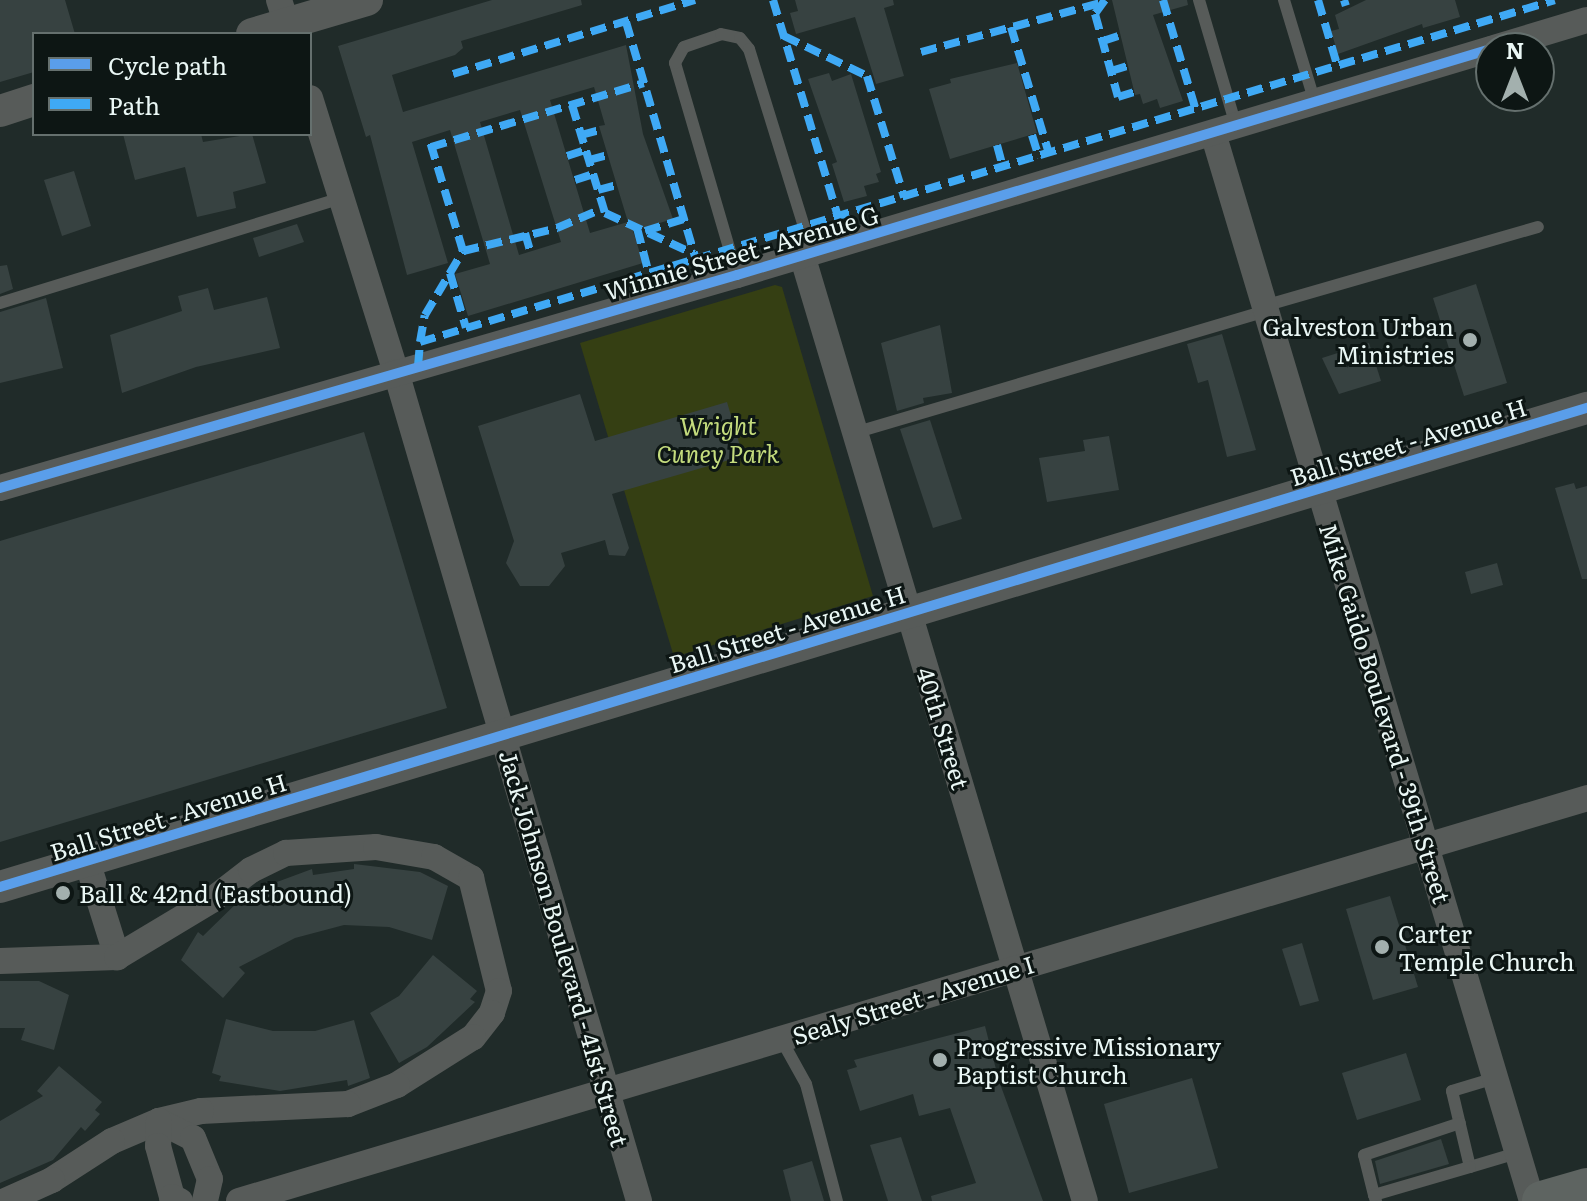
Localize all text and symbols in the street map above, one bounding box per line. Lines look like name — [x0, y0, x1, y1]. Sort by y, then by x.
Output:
legend — [32, 32, 312, 136]
north arrow — [1475, 32, 1555, 112]
text: N — [1506, 33, 1524, 66]
text: Cycle path — [108, 47, 227, 82]
text: Path — [108, 87, 160, 122]
street label: Winnie Street - Avenue G — [600, 199, 882, 305]
place label: Galveston Urban Ministries — [1262, 312, 1454, 368]
marker: Galveston Urban Ministries — [1461, 331, 1479, 349]
street label: Ball Street - Avenue H — [1286, 391, 1530, 491]
park label: Wright Cuney Park — [657, 411, 779, 467]
street label: Mike Gaido Boulevard - 39th Street — [1314, 520, 1458, 906]
street label: Ball Street - Avenue H — [665, 578, 909, 678]
street label: 40th Street — [912, 663, 976, 793]
street label: Jack Johnson Boulevard - 41st Street — [494, 746, 636, 1150]
street label: Ball Street - Avenue H — [46, 766, 290, 866]
place label: Ball & 42nd (Eastbound) — [79, 879, 352, 907]
marker: Ball & 42nd (Eastbound) — [54, 884, 72, 902]
place label: Carter Temple Church — [1398, 919, 1575, 975]
marker: Carter Temple Church — [1373, 938, 1391, 956]
street label: Sealy Street - Avenue I — [789, 948, 1037, 1050]
place label: Progressive Missionary Baptist Church — [956, 1032, 1221, 1088]
marker: Progressive Missionary Baptist Church — [931, 1051, 949, 1069]

